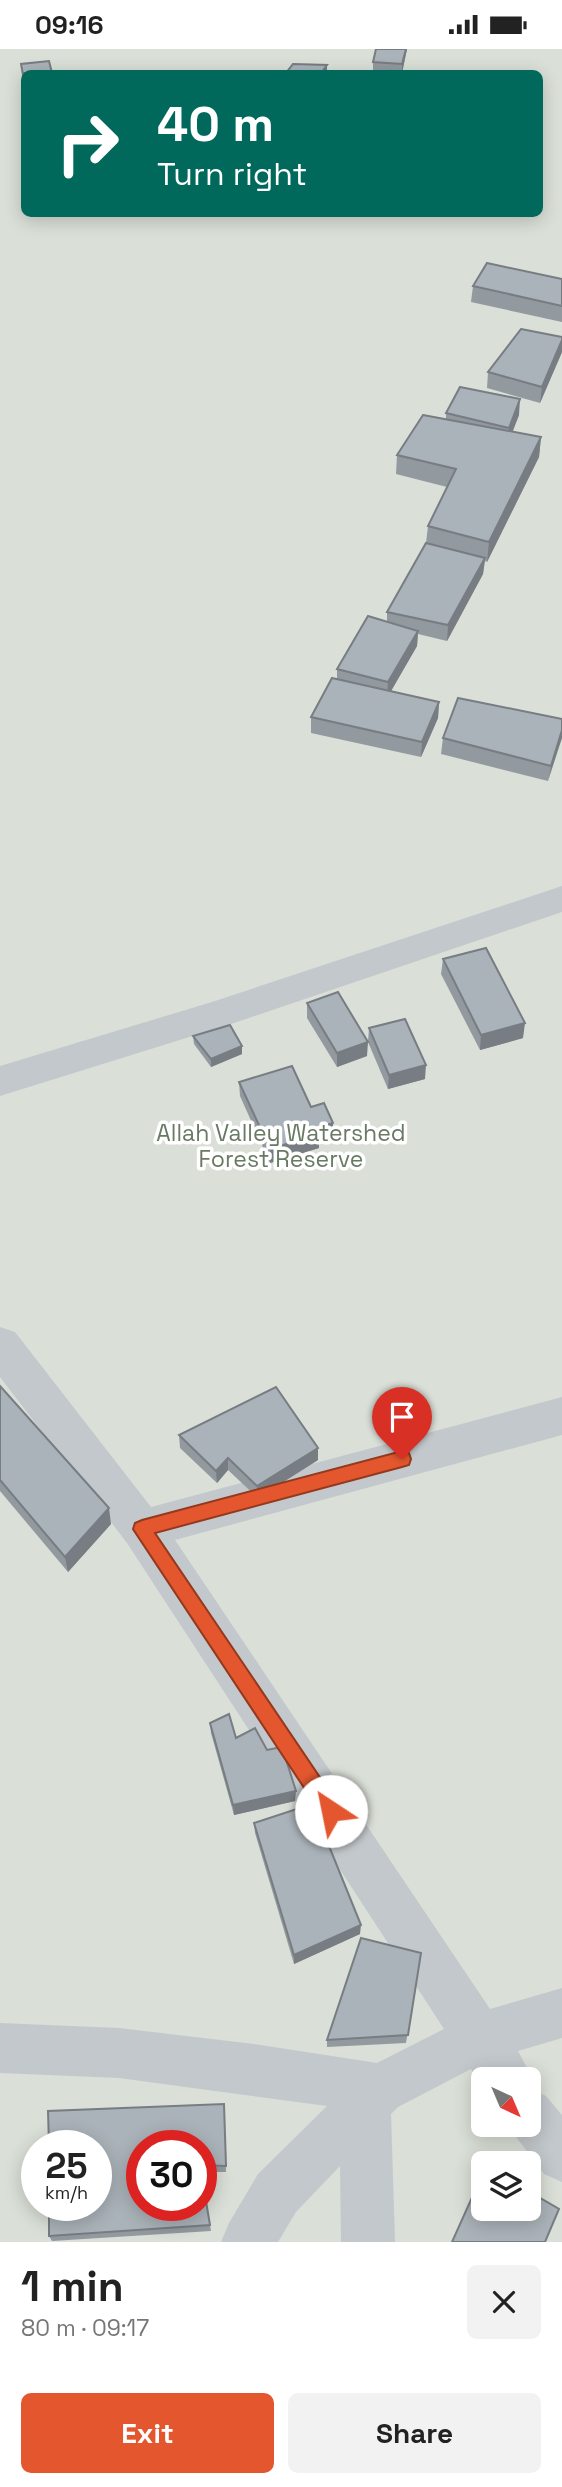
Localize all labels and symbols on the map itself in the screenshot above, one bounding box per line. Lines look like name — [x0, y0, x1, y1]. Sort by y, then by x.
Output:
park label: Allah Valley Watershed Forest Reserve — [156, 1118, 406, 1174]
pin — [372, 1387, 432, 1459]
position arrow — [294, 1774, 368, 1848]
north arrow — [471, 2067, 541, 2137]
speed limit sign: 30 — [126, 2130, 217, 2221]

